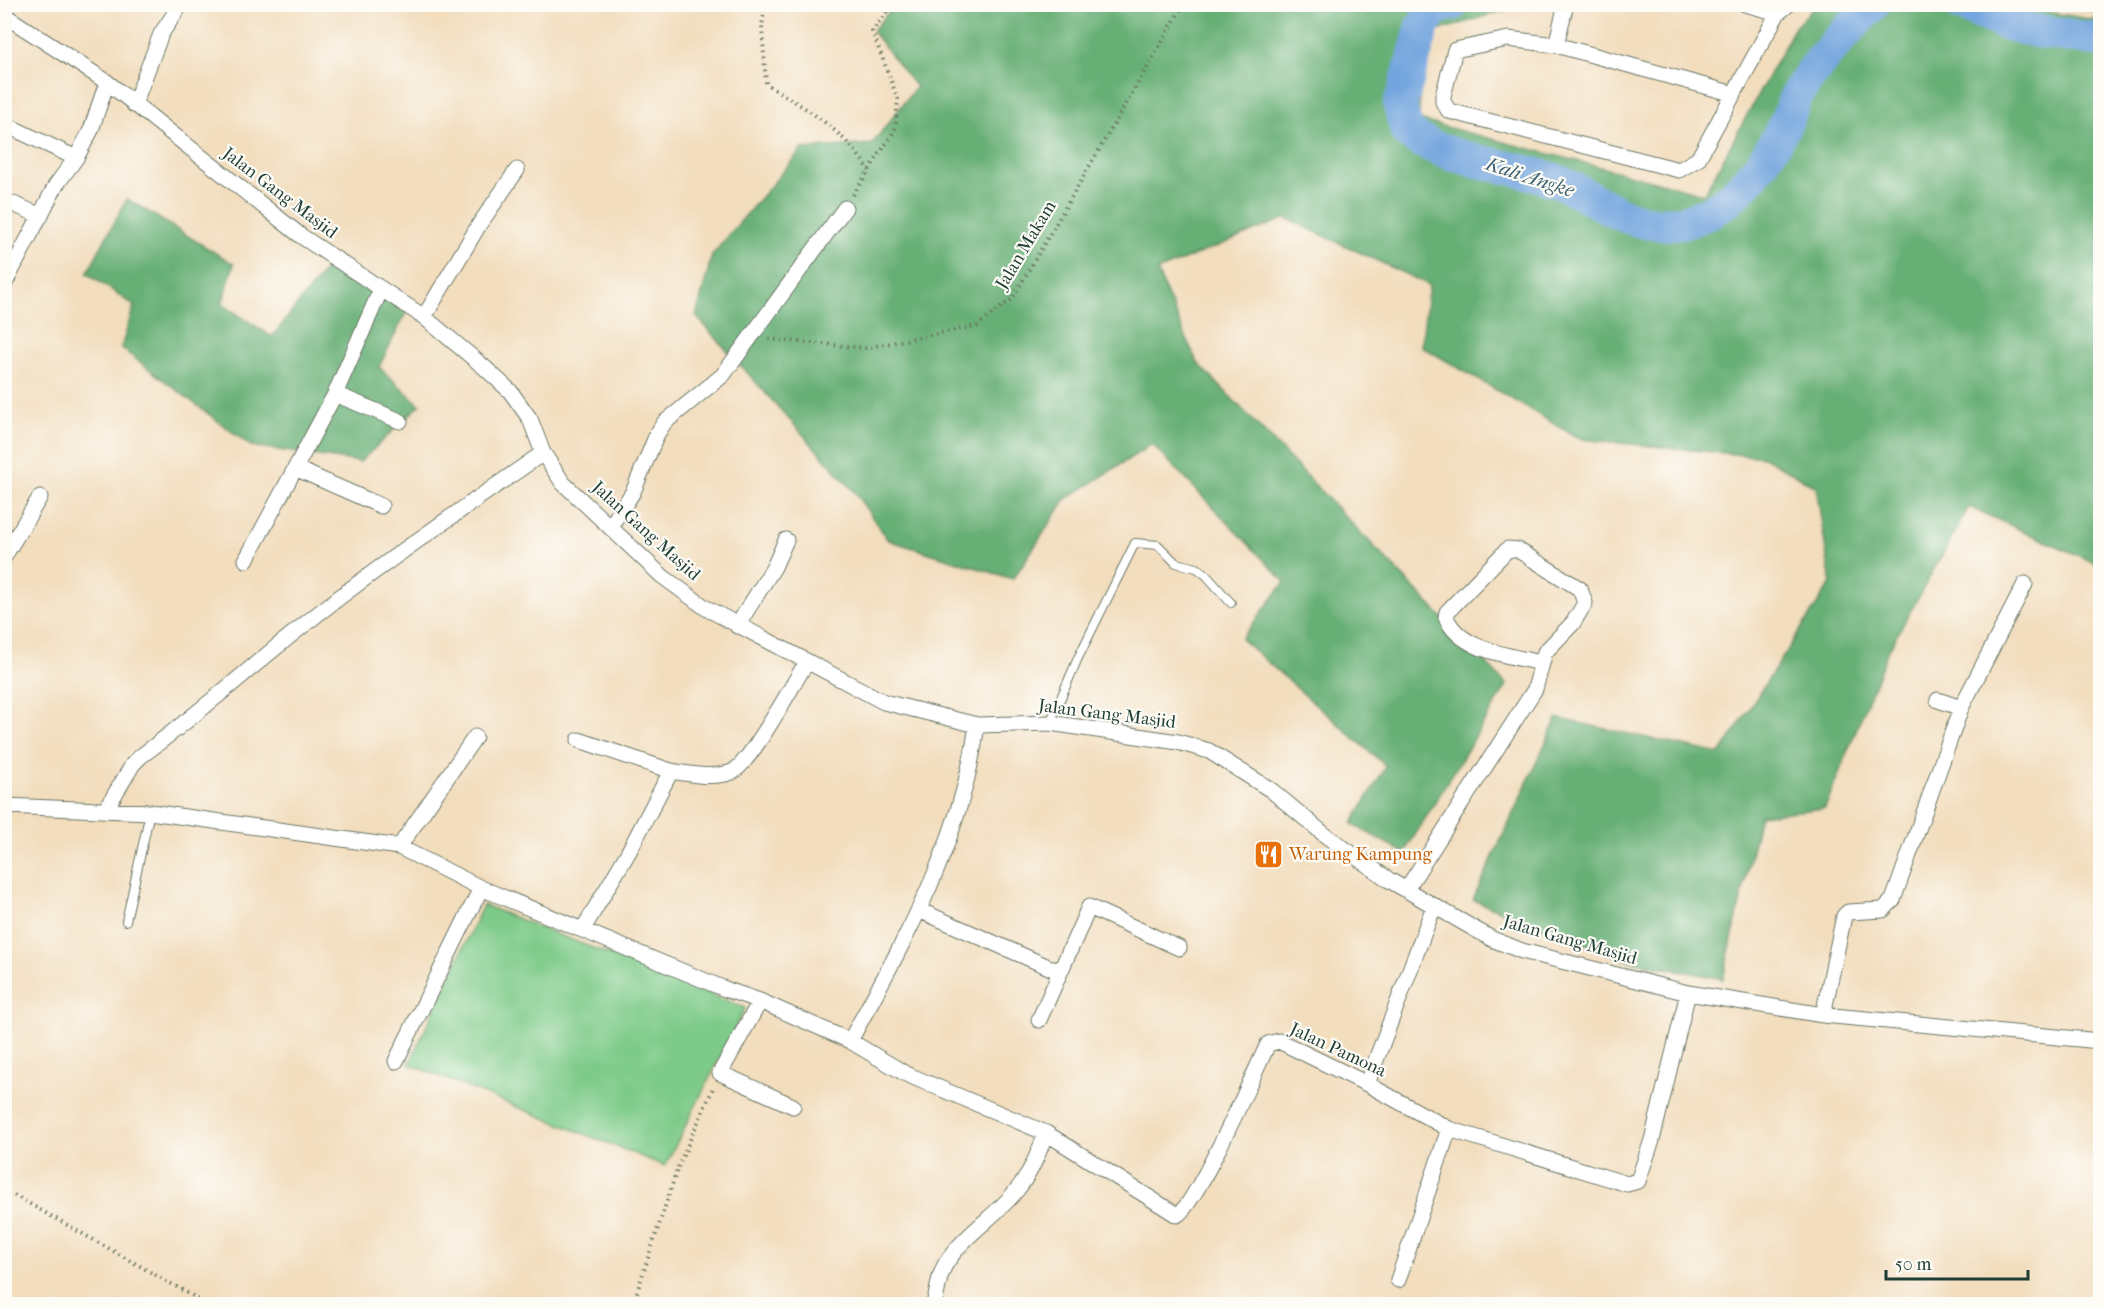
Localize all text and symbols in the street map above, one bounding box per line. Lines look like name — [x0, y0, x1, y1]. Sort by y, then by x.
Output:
street label: Jalan Gang Masjid — [217, 142, 342, 243]
water label: Kali Angke — [1481, 151, 1578, 202]
street label: Jalan Makam — [990, 197, 1061, 295]
street label: Jalan Gang Masjid — [586, 476, 705, 585]
street label: Jalan Gang Masjid — [1035, 695, 1177, 733]
restaurant icon: Warung Kampung — [1252, 838, 1284, 870]
place label: Warung Kampung — [1288, 844, 1432, 865]
street label: Jalan Gang Masjid — [1499, 910, 1640, 969]
street label: Jalan Pamona — [1285, 1018, 1390, 1082]
scale bar — [1886, 1243, 2028, 1281]
text: 50 m — [1895, 1254, 1932, 1275]

